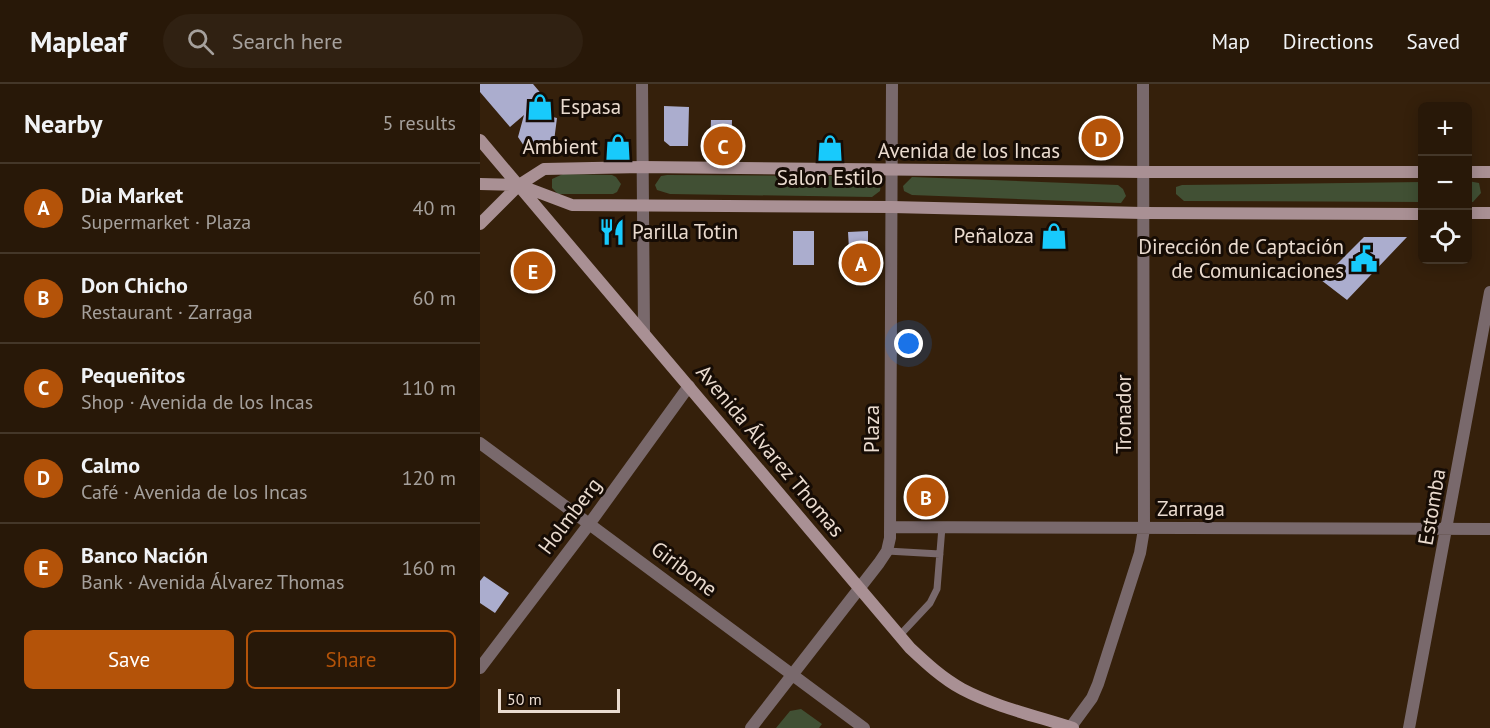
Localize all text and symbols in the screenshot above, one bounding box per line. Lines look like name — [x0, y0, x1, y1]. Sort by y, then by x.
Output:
search box — [163, 14, 583, 68]
text: Mapleaf — [30, 23, 127, 60]
icon: search — [184, 25, 217, 58]
text: Search here — [232, 27, 343, 55]
text: Map — [1211, 28, 1250, 55]
text: Directions — [1283, 28, 1374, 55]
text: Saved — [1407, 28, 1460, 55]
shop icon: Espasa — [525, 92, 555, 122]
place label: Espasa — [560, 93, 621, 120]
map controls — [1418, 102, 1472, 264]
button: + — [1418, 102, 1472, 156]
text: Nearby — [24, 107, 102, 140]
text: 5 results — [383, 110, 456, 136]
pin: D — [1082, 116, 1120, 160]
pin: C — [704, 124, 742, 168]
shop icon: Ambient — [603, 132, 633, 162]
place label: Ambient — [522, 133, 598, 160]
shop icon: Salon Estilo — [815, 133, 845, 163]
street label: Avenida de los Incas — [878, 137, 1060, 164]
button: − — [1418, 156, 1472, 210]
place label: Salon Estilo — [777, 164, 883, 191]
text: Dia Market — [81, 181, 183, 209]
text: A — [37, 195, 50, 221]
text: 40 m — [413, 195, 456, 221]
text: Supermarket · Plaza — [81, 209, 251, 235]
button: locate — [1418, 210, 1472, 264]
restaurant icon: Parilla Totin — [597, 217, 627, 247]
place label: Parilla Totin — [632, 218, 738, 245]
shop icon: Peñaloza — [1039, 221, 1069, 251]
place label: Peñaloza — [954, 222, 1034, 249]
place label: Dirección de Captación de Comunicaciones — [1138, 233, 1344, 284]
pin: A — [842, 240, 880, 285]
public building icon: Dirección de Captación de Comunicaciones — [1349, 244, 1379, 274]
pin: E — [514, 248, 552, 294]
text: Don Chicho — [81, 271, 188, 299]
text: B — [38, 285, 49, 311]
text: 60 m — [413, 285, 456, 311]
text: Restaurant · Zarraga — [81, 299, 253, 325]
your location — [894, 329, 923, 358]
street label: Avenida Álvarez Thomas — [690, 359, 850, 542]
text: Pequeñitos — [81, 361, 185, 389]
street label: Tronador — [1110, 374, 1137, 454]
text: C — [38, 375, 49, 401]
text: 110 m — [402, 375, 456, 401]
text: Shop · Avenida de los Incas — [81, 389, 313, 415]
street label: Plaza — [858, 405, 885, 453]
text: Calmo — [81, 451, 140, 479]
text: D — [37, 465, 50, 491]
text: 120 m — [402, 465, 456, 491]
street label: Estomba — [1412, 467, 1451, 547]
street label: Holmberg — [532, 472, 607, 559]
pin: B — [906, 474, 946, 520]
text: Café · Avenida de los Incas — [81, 479, 307, 505]
street label: Zarraga — [1157, 495, 1225, 522]
street label: Giribone — [646, 535, 723, 602]
text: Banco Nación — [81, 541, 208, 569]
text: E — [38, 555, 49, 581]
text: 160 m — [402, 555, 456, 581]
text: Bank · Avenida Álvarez Thomas — [81, 569, 344, 595]
button: Save — [24, 630, 234, 689]
button: Share — [246, 630, 456, 689]
scale bar — [498, 686, 620, 714]
text: 50 m — [507, 689, 542, 709]

